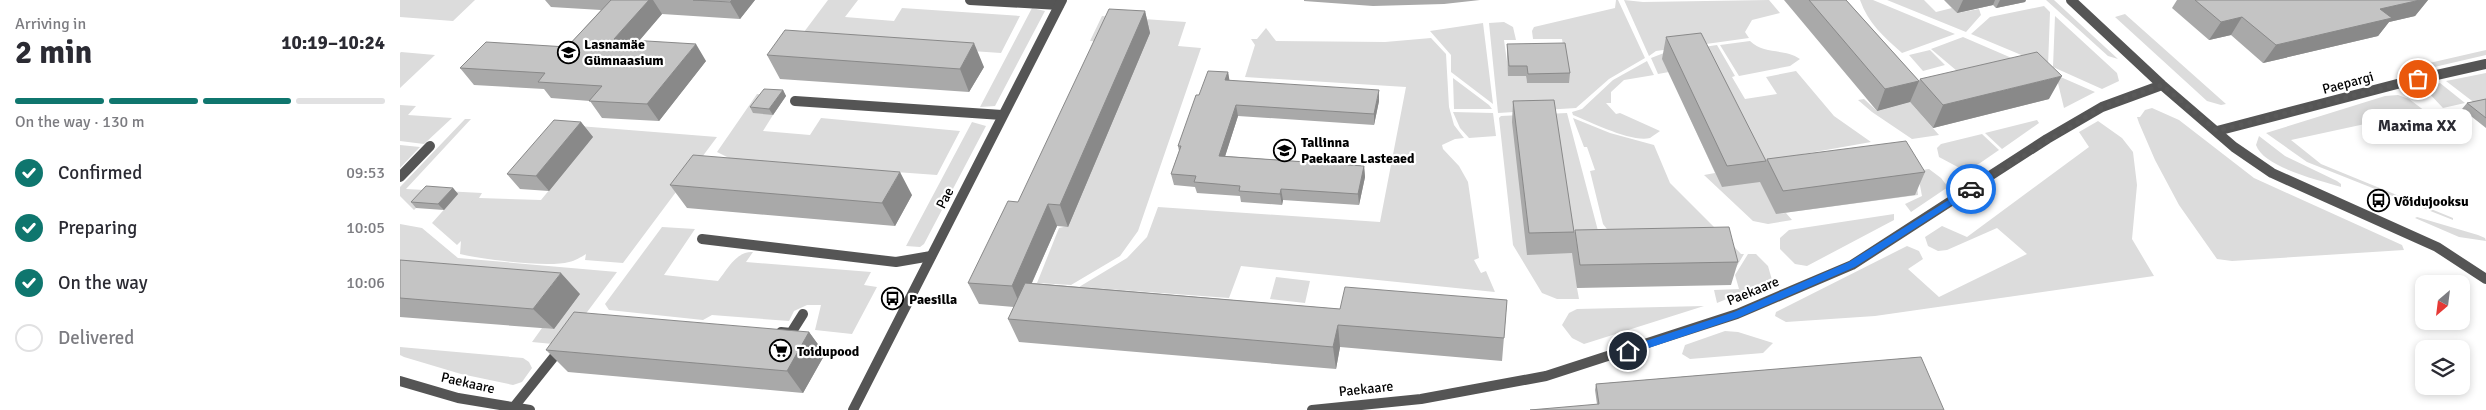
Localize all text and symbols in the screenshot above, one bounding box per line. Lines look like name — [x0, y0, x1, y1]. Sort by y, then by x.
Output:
text: Arriving in — [15, 14, 86, 34]
text: 10:19–10:24 — [281, 31, 385, 55]
text: 2 min — [15, 33, 92, 72]
place label: Lasnamäe Gümnaasium — [584, 36, 664, 69]
school or university icon: Lasnamäe Gümnaasium — [556, 40, 580, 64]
pin — [2397, 58, 2439, 100]
icon: bag — [2404, 65, 2432, 93]
street label: Paepargi — [2321, 68, 2375, 98]
callout: Maxima XX — [2363, 109, 2473, 144]
text: On the way · 130 m — [15, 112, 145, 132]
text: Maxima XX — [2378, 116, 2456, 136]
place label: Tallinna Paekaare Lasteaed — [1301, 134, 1415, 167]
school or university icon: Tallinna Paekaare Lasteaed — [1273, 138, 1297, 162]
icon: check — [15, 159, 43, 187]
text: Confirmed — [58, 161, 142, 185]
text: 09:53 — [346, 163, 385, 183]
courier — [1946, 164, 1996, 214]
icon: car — [1957, 175, 1985, 203]
street label: Pae — [933, 184, 957, 212]
bus stop icon: Võidujooksu — [2366, 189, 2390, 213]
place label: Võidujooksu — [2394, 193, 2469, 210]
icon: check — [15, 214, 43, 242]
text: Preparing — [58, 216, 137, 240]
text: 10:05 — [346, 218, 385, 238]
icon: check — [15, 269, 43, 297]
text: On the way — [58, 271, 148, 295]
text: 10:06 — [346, 273, 385, 293]
street label: Paekaare — [1724, 273, 1782, 309]
north arrow — [2415, 275, 2470, 330]
map controls — [2415, 275, 2470, 395]
bus stop icon: Paesilla — [881, 287, 905, 311]
place label: Paesilla — [909, 291, 957, 308]
text: Delivered — [58, 326, 134, 350]
pin — [1607, 330, 1649, 372]
icon: home — [1614, 337, 1642, 365]
supermarket icon: Toidupood — [769, 339, 793, 363]
button: layers — [2415, 340, 2470, 395]
place label: Toidupood — [797, 343, 860, 360]
street label: Paekaare — [439, 369, 497, 397]
street label: Paekaare — [1338, 378, 1394, 400]

